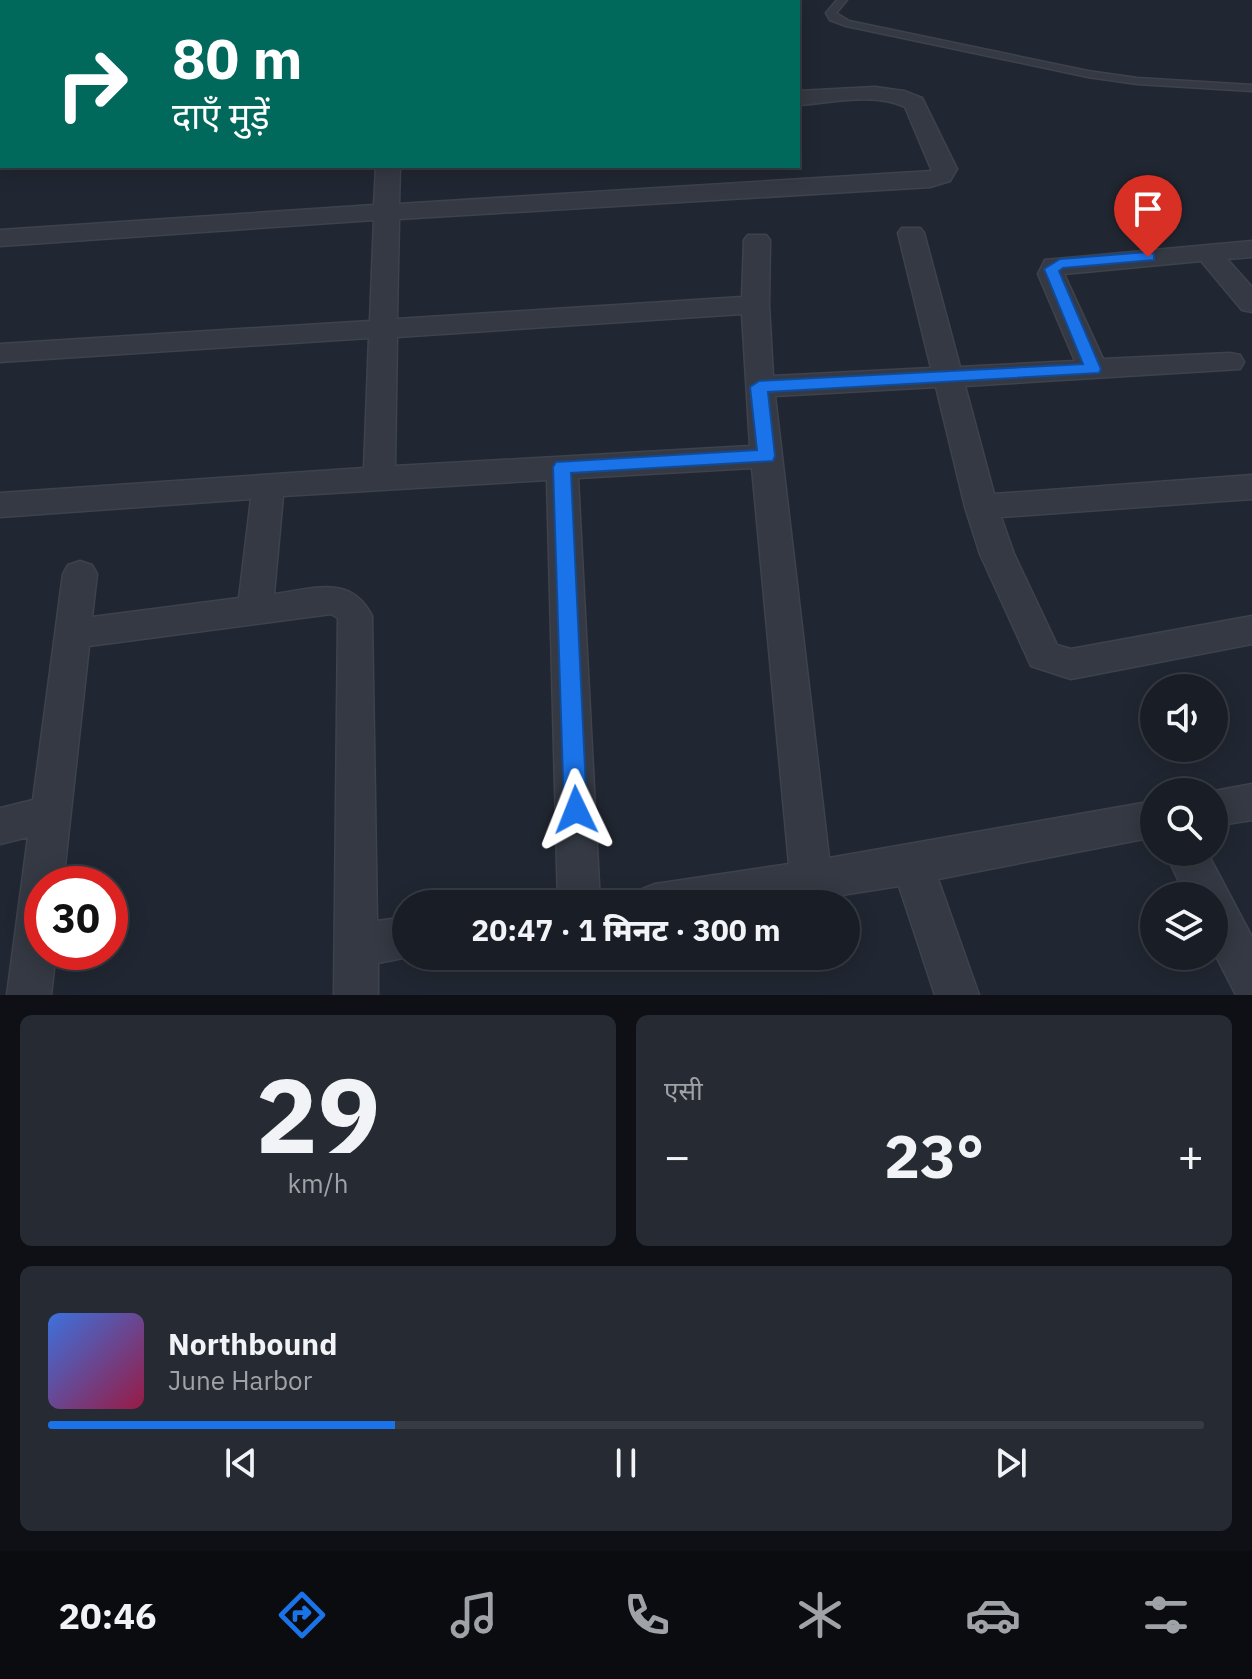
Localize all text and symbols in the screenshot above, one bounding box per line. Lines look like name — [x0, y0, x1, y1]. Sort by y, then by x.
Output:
text: 80 m — [172, 22, 302, 94]
icon: right — [40, 32, 144, 136]
text: दाएँ मुड़ें — [172, 92, 270, 139]
pin — [1114, 175, 1182, 257]
icon: arrive — [1126, 187, 1170, 231]
map controls — [1140, 674, 1228, 970]
button: sound — [1140, 674, 1228, 762]
position arrow — [534, 768, 618, 852]
button: search — [1140, 778, 1228, 866]
speed limit sign: 30 — [24, 866, 128, 970]
button: layers — [1140, 882, 1228, 970]
text: 20:47 · 1 मिनट · 300 m — [471, 910, 781, 949]
text: 29 — [256, 1046, 380, 1182]
text: एसी — [664, 1073, 703, 1107]
text: 23° — [884, 1116, 984, 1195]
text: − — [664, 1127, 690, 1184]
text: + — [1178, 1127, 1204, 1184]
text: km/h — [287, 1166, 349, 1200]
text: Northbound — [168, 1324, 337, 1363]
text: June Harbor — [168, 1363, 312, 1397]
icon: previous — [219, 1441, 263, 1485]
icon: pause — [604, 1441, 648, 1485]
icon: next — [989, 1441, 1033, 1485]
icon: directions — [274, 1587, 330, 1643]
icon: music — [446, 1587, 502, 1643]
icon: phone — [619, 1587, 675, 1643]
icon: climate — [792, 1587, 848, 1643]
icon: car — [965, 1587, 1021, 1643]
icon: filters — [1138, 1587, 1194, 1643]
text: 20:46 — [58, 1592, 157, 1639]

